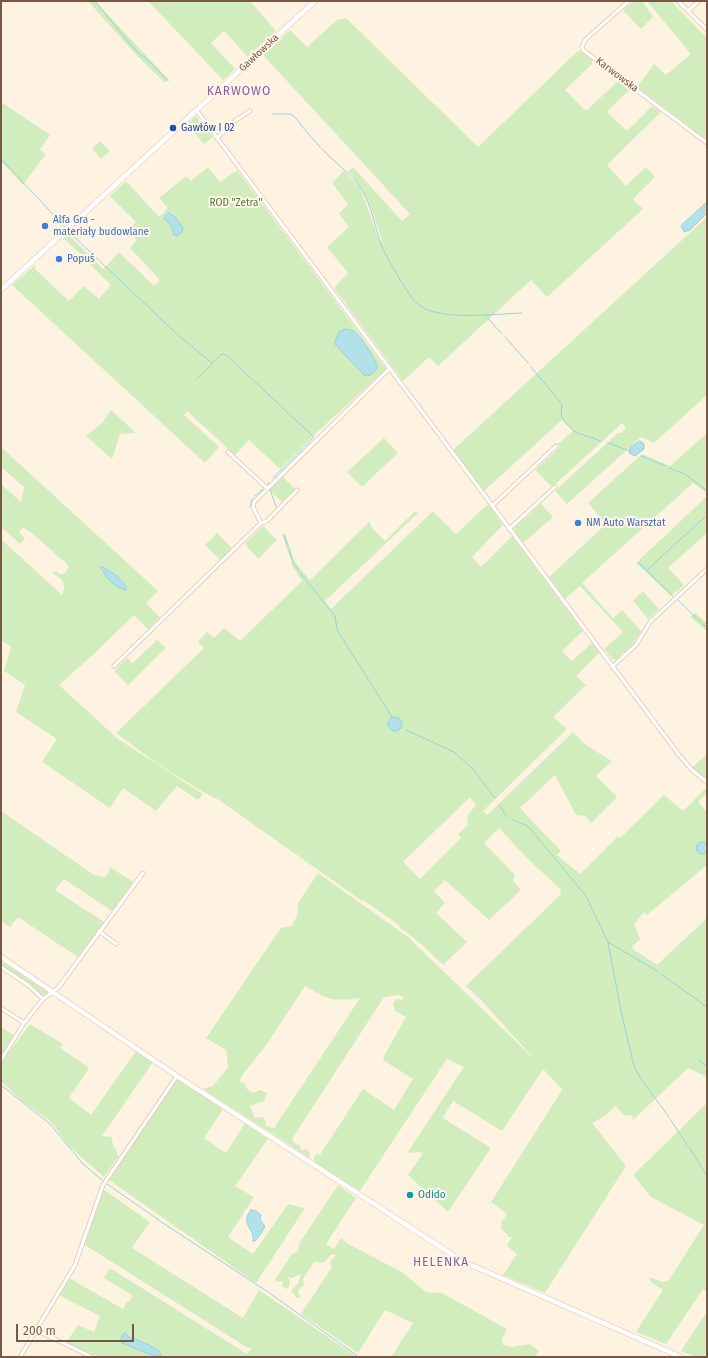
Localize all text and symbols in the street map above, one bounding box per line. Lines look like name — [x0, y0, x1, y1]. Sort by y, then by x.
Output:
street label: Gawłowska — [237, 32, 281, 74]
street label: Karwowska — [593, 55, 641, 95]
district label: KARWOWO — [207, 85, 271, 99]
place label: Gawłów I 02 — [181, 122, 235, 134]
marker: Gawłów I 02 — [168, 123, 178, 133]
park label: ROD "Zetra" — [210, 197, 262, 209]
place label: Alfa Gra - materiały budowlane — [53, 214, 149, 238]
marker: Alfa Gra - materiały budowlane — [40, 221, 50, 231]
place label: Popuś — [67, 253, 95, 265]
marker: Popuś — [54, 254, 64, 264]
place label: NM Auto Warsztat — [586, 517, 665, 529]
marker: NM Auto Warsztat — [573, 518, 583, 528]
place label: Odido — [418, 1189, 446, 1201]
marker: Odido — [405, 1190, 415, 1200]
district label: HELENKA — [413, 1256, 469, 1270]
scale bar — [18, 1316, 136, 1342]
text: 200 m — [23, 1324, 56, 1338]

